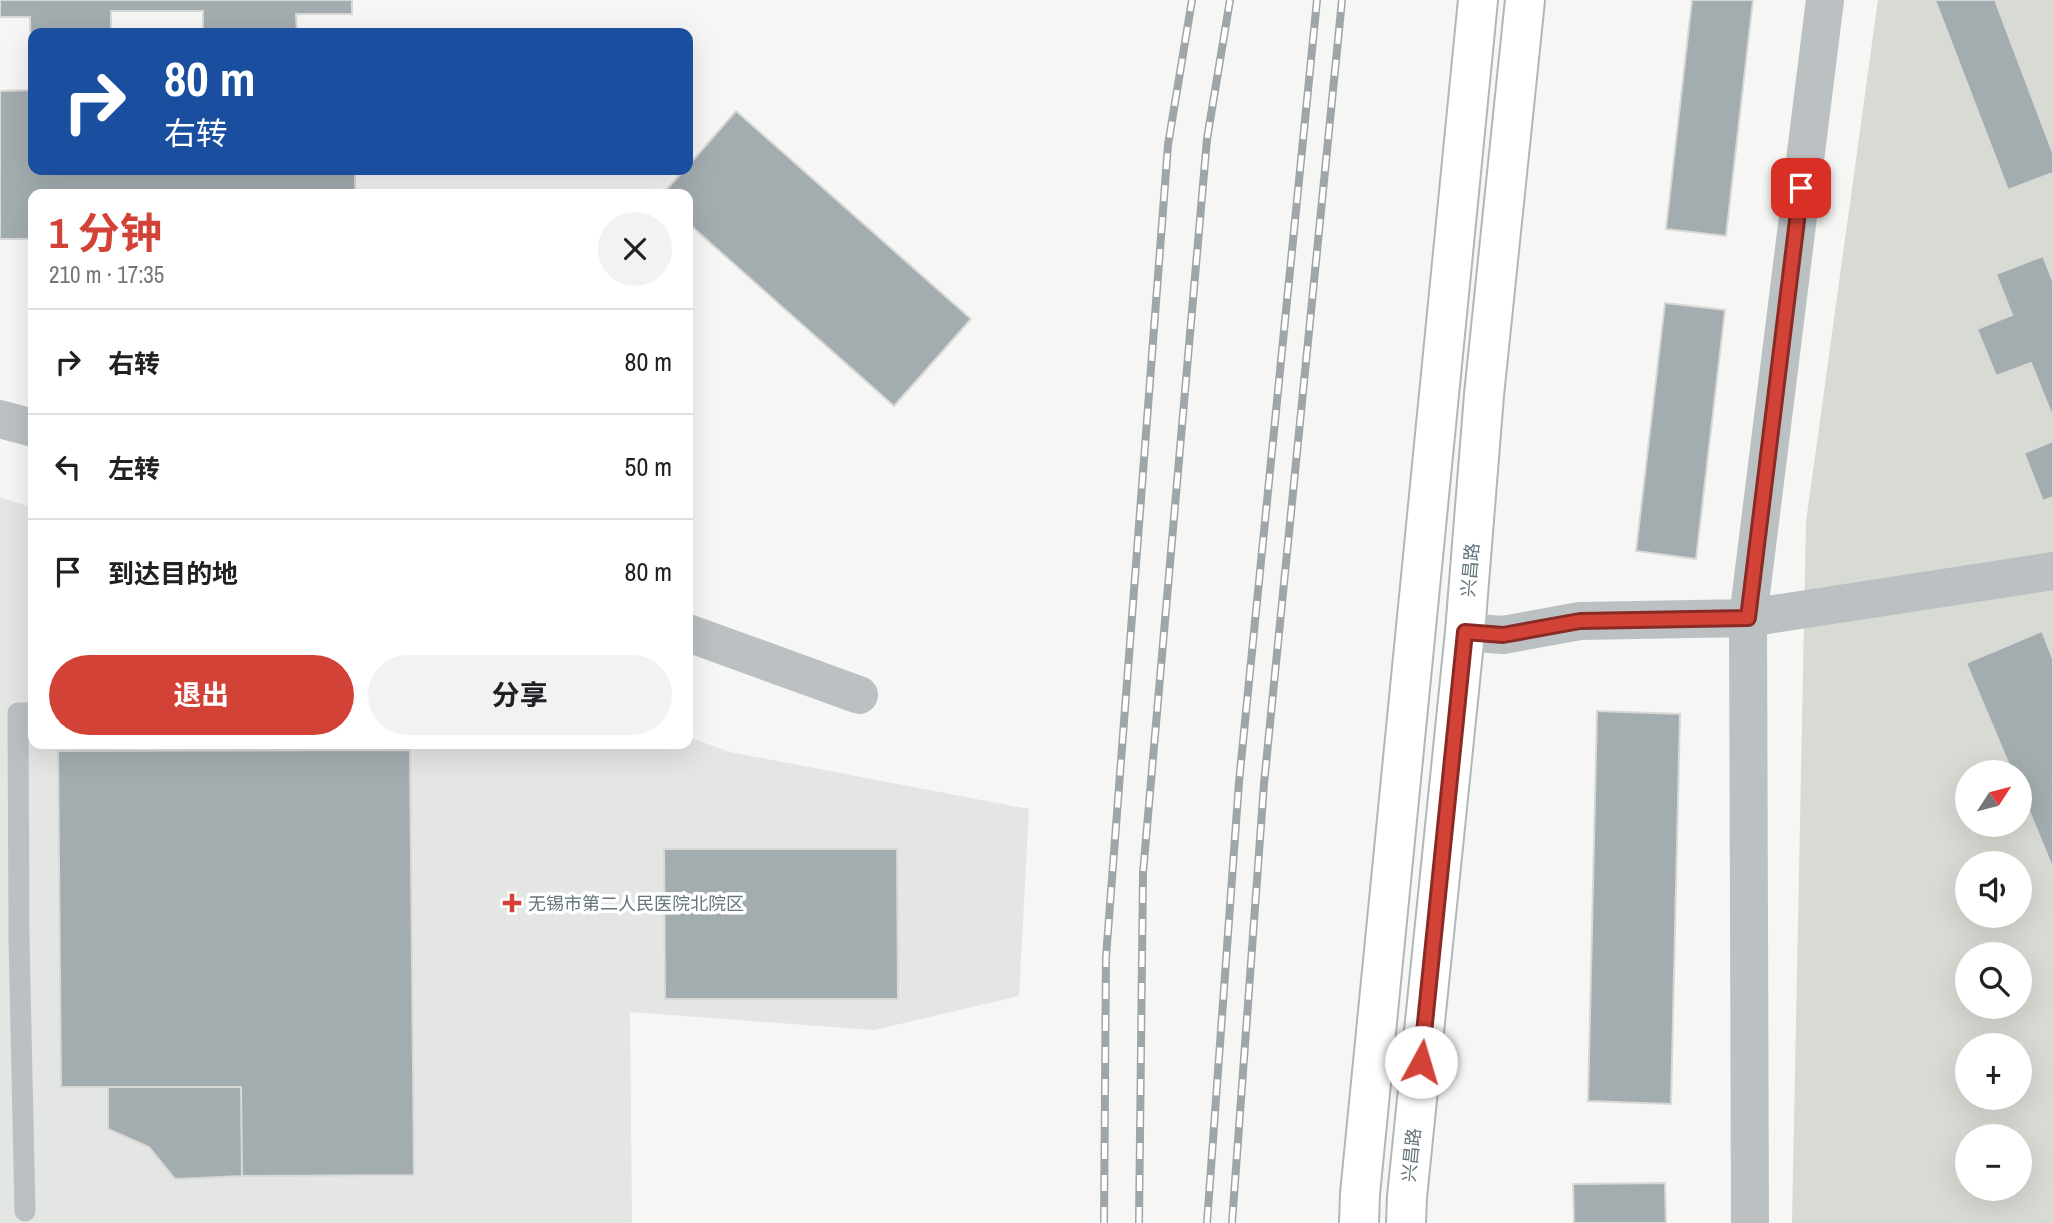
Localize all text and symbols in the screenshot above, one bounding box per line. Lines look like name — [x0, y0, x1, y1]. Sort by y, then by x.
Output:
text: 80 m — [164, 45, 256, 111]
icon: right — [49, 56, 140, 147]
text: 右转 — [164, 112, 228, 155]
pin — [1771, 158, 1831, 218]
icon: arrive — [1782, 169, 1820, 207]
text: 1 分钟 — [49, 205, 162, 261]
button: close — [598, 212, 672, 286]
text: 210 m · 17:35 — [49, 259, 164, 290]
icon: right — [49, 343, 87, 381]
text: 80 m — [625, 344, 672, 379]
text: 右转 — [108, 346, 160, 381]
icon: left — [49, 448, 87, 486]
text: 50 m — [625, 449, 672, 484]
text: 左转 — [108, 451, 160, 486]
street label: 兴昌路 — [1455, 542, 1485, 598]
icon: arrive — [49, 553, 87, 591]
text: 80 m — [625, 554, 672, 589]
text: 到达目的地 — [108, 556, 238, 591]
button: 退出 — [49, 655, 354, 735]
button: 分享 — [368, 655, 672, 735]
north arrow — [1955, 760, 2032, 836]
map controls — [1955, 760, 2032, 1201]
button: sound — [1955, 851, 2032, 928]
place label: 无锡市第二人民医院北院区 — [528, 891, 744, 916]
marker: 无锡市第二人民医院北院区 — [502, 893, 522, 913]
button: search — [1955, 942, 2032, 1019]
position arrow — [1384, 1025, 1458, 1099]
button: + — [1955, 1033, 2032, 1110]
button: − — [1955, 1124, 2032, 1201]
street label: 兴昌路 — [1396, 1127, 1426, 1183]

